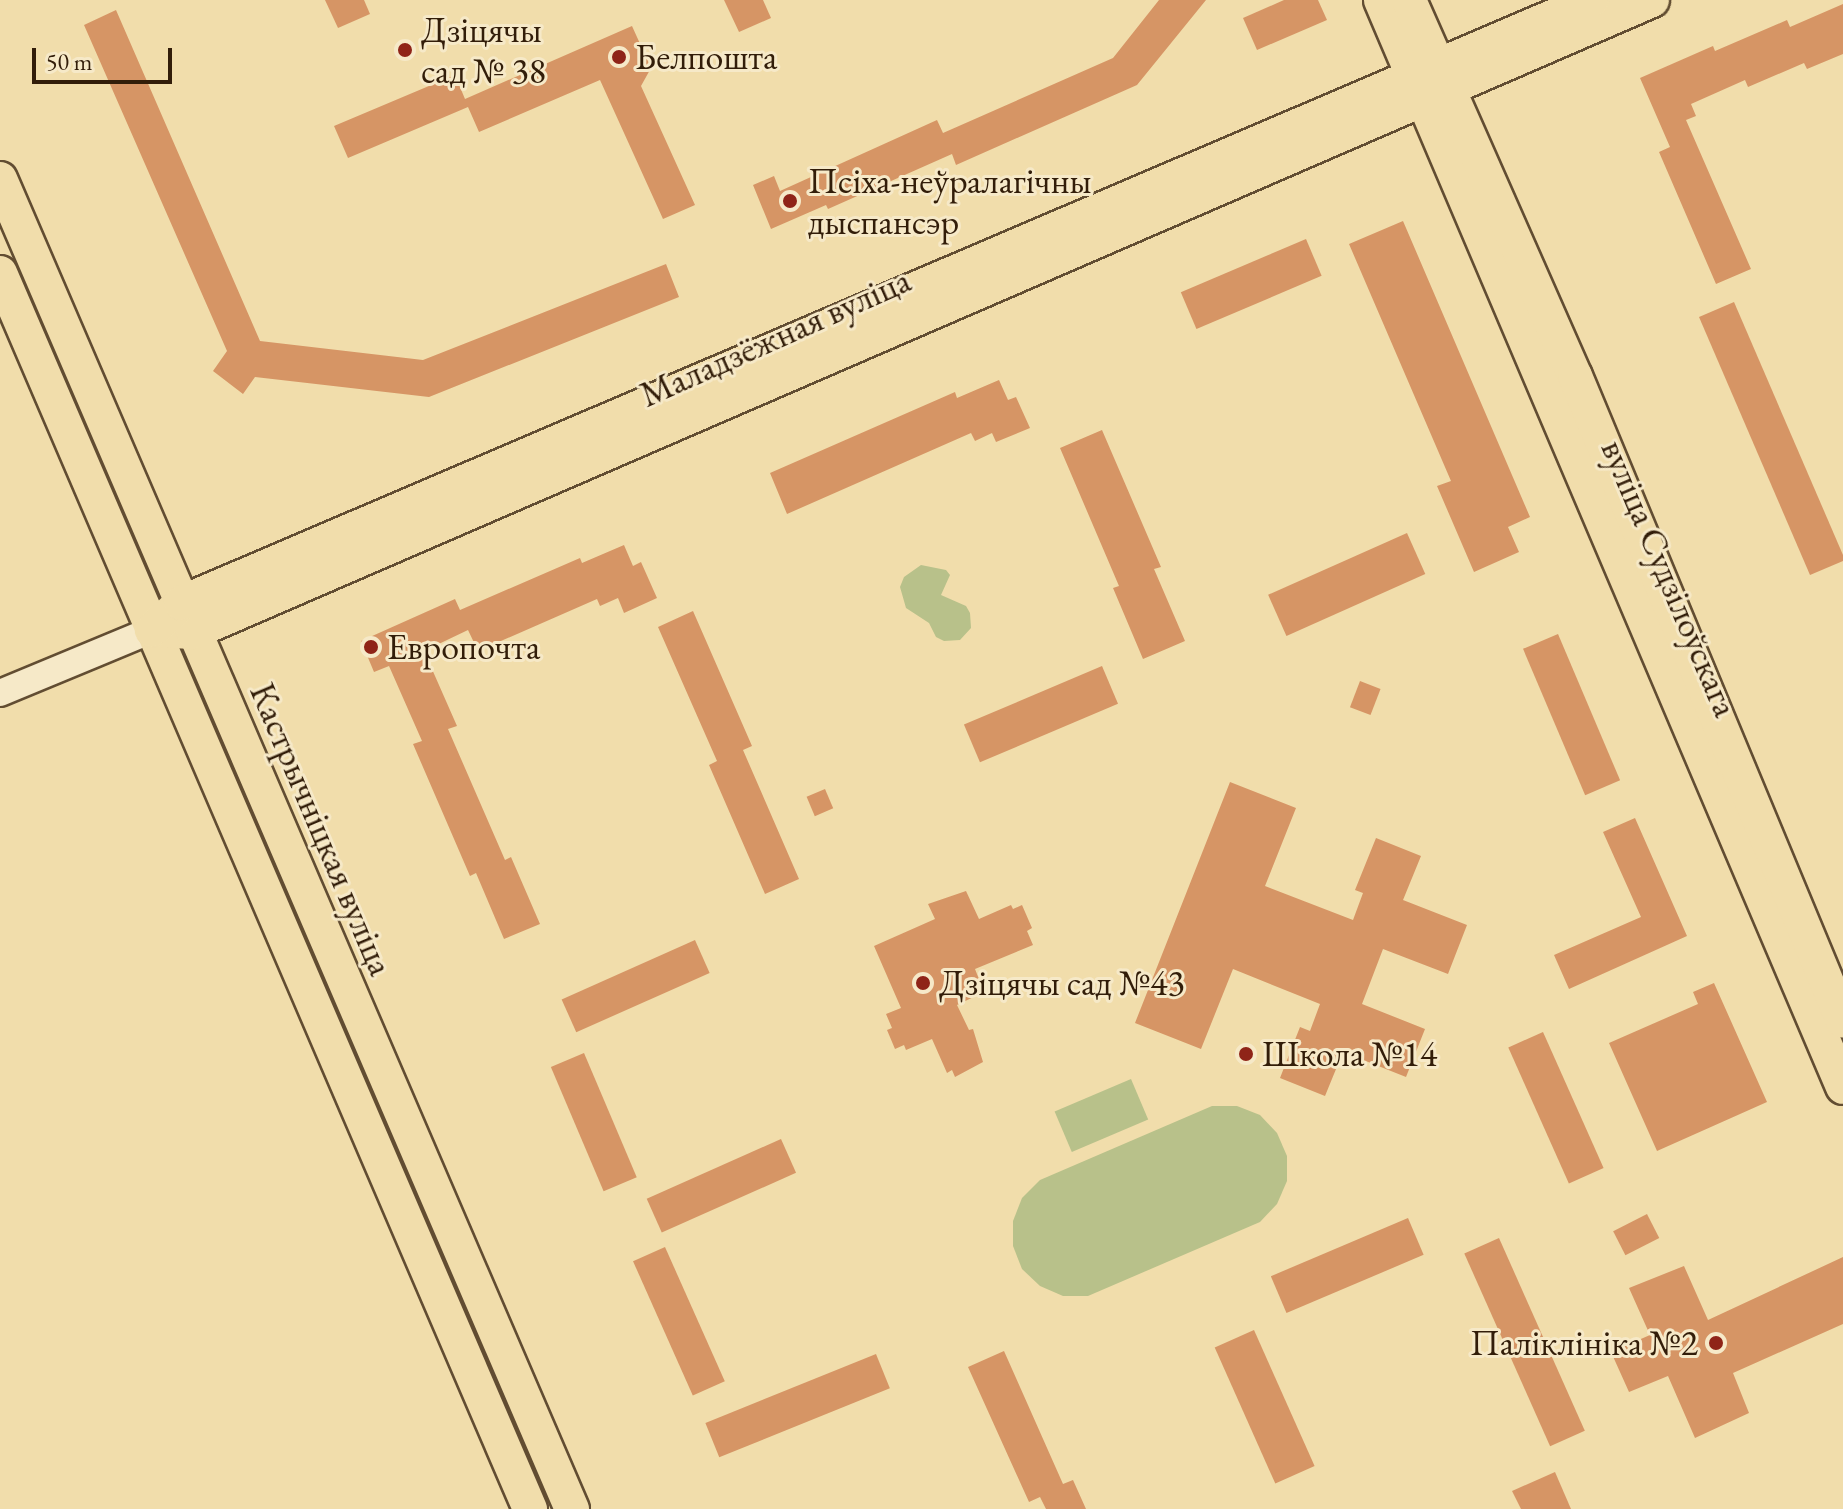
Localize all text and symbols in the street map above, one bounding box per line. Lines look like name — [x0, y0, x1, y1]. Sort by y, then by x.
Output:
place label: Дзіцячы сад № 38 — [421, 7, 546, 92]
scale bar — [36, 32, 176, 82]
place label: Белпошта — [635, 35, 777, 79]
marker: Дзіцячы сад № 38 — [396, 41, 414, 59]
text: 50 m — [46, 46, 93, 77]
marker: Белпошта — [610, 48, 628, 66]
place label: Псіха-неўралагічны дыспансэр — [808, 158, 1091, 243]
marker: Псіха-неўралагічны дыспансэр — [779, 190, 801, 212]
street label: Маладзёжная вуліца — [633, 258, 917, 416]
street label: вуліца Судзілоўскага — [1592, 433, 1748, 723]
place label: Европочта — [387, 625, 540, 669]
marker: Европочта — [362, 638, 380, 656]
street label: Кастрычніцкая вуліца — [241, 676, 403, 982]
place label: Дзіцячы сад №43 — [939, 961, 1185, 1005]
marker: Дзіцячы сад №43 — [914, 974, 932, 992]
place label: Школа №14 — [1262, 1032, 1437, 1076]
marker: Школа №14 — [1237, 1045, 1255, 1063]
place label: Паліклініка №2 — [1470, 1321, 1698, 1365]
marker: Паліклініка №2 — [1705, 1332, 1727, 1354]

